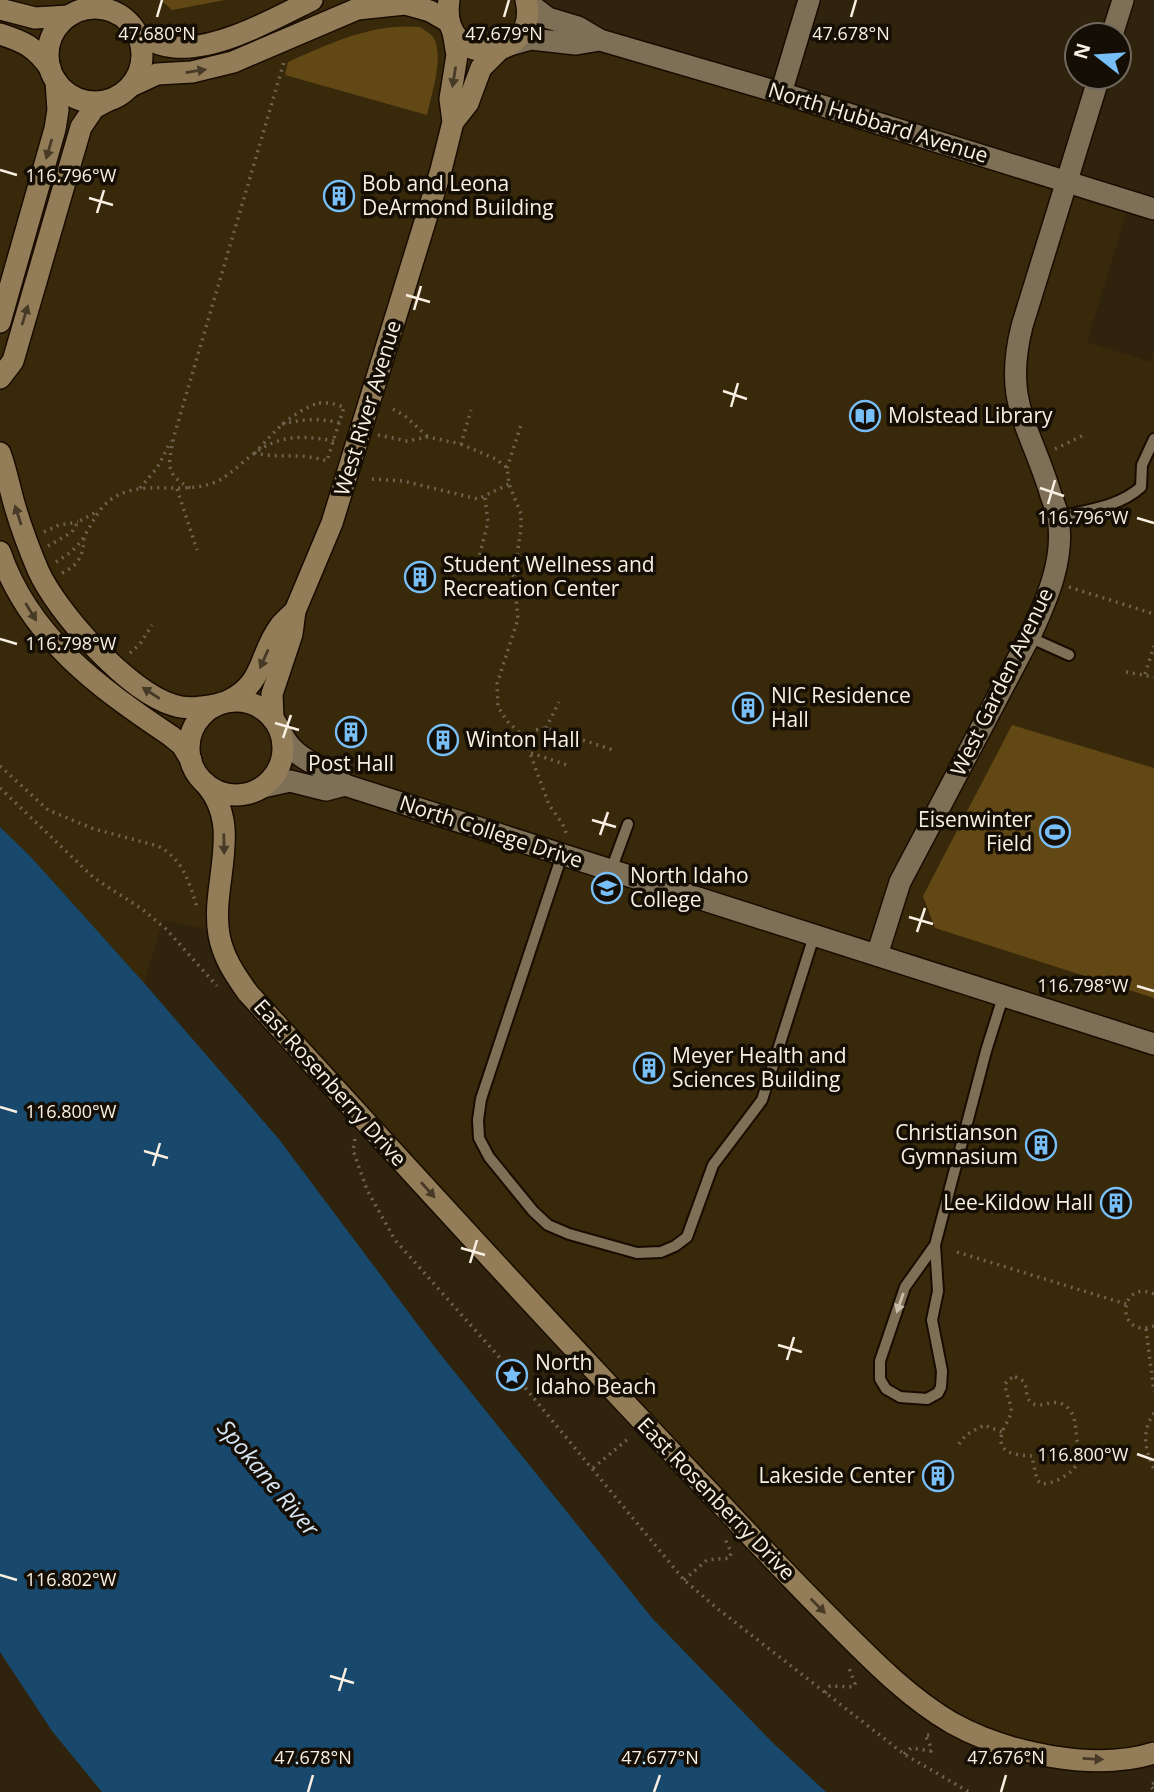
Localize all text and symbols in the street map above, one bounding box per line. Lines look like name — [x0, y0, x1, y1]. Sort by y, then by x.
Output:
text: 47.680°N — [118, 21, 196, 45]
text: 47.679°N — [465, 21, 543, 45]
text: 47.678°N — [812, 21, 890, 45]
north arrow — [1063, 21, 1133, 91]
text: N — [1067, 40, 1096, 62]
one-way arrow — [185, 65, 207, 76]
one-way arrow — [448, 66, 459, 88]
street label: North Hubbard Avenue — [765, 75, 992, 169]
one-way arrow — [44, 138, 54, 159]
text: 116.796°W — [26, 163, 117, 187]
place label: Bob and Leona DeArmond Building — [362, 169, 554, 221]
building icon: Bob and Leona DeArmond Building — [322, 179, 356, 213]
one-way arrow — [21, 305, 31, 326]
street label: West River Avenue — [327, 317, 407, 499]
library icon: Molstead Library — [848, 399, 882, 433]
place label: Molstead Library — [888, 401, 1053, 429]
one-way arrow — [12, 505, 23, 526]
text: 116.796°W — [1038, 505, 1129, 529]
place label: Student Wellness and Recreation Center — [443, 550, 655, 602]
building icon: Student Wellness and Recreation Center — [403, 560, 437, 594]
street label: West Garden Avenue — [943, 583, 1059, 780]
one-way arrow — [25, 603, 38, 622]
text: 116.798°W — [26, 631, 117, 655]
one-way arrow — [258, 648, 269, 669]
place label: NIC Residence Hall — [771, 681, 911, 733]
one-way arrow — [142, 687, 161, 700]
building icon: NIC Residence Hall — [731, 691, 765, 725]
building icon: Post Hall — [334, 715, 368, 749]
building icon: Winton Hall — [426, 723, 460, 757]
place label: Winton Hall — [466, 725, 580, 753]
place label: Post Hall — [308, 749, 394, 777]
street label: North College Drive — [396, 788, 587, 874]
place label: Eisenwinter Field — [918, 805, 1032, 857]
sports icon: Eisenwinter Field — [1038, 815, 1072, 849]
one-way arrow — [218, 834, 229, 856]
place label: North Idaho College — [630, 861, 749, 913]
school or university icon: North Idaho College — [590, 871, 624, 905]
text: 116.798°W — [1038, 973, 1129, 997]
street label: East Rosenberry Drive — [248, 993, 413, 1172]
place label: Meyer Health and Sciences Building — [672, 1041, 847, 1093]
building icon: Meyer Health and Sciences Building — [632, 1051, 666, 1085]
text: 116.800°W — [26, 1099, 117, 1123]
place label: Christianson Gymnasium — [895, 1118, 1018, 1170]
building icon: Christianson Gymnasium — [1024, 1128, 1058, 1162]
one-way arrow — [420, 1181, 436, 1199]
building icon: Lee-Kildow Hall — [1099, 1186, 1133, 1220]
place label: Lee-Kildow Hall — [943, 1188, 1093, 1216]
one-way arrow — [894, 1292, 905, 1313]
place label: North Idaho Beach — [535, 1348, 656, 1400]
place icon: North Idaho Beach — [495, 1358, 529, 1392]
street label: East Rosenberry Drive — [632, 1411, 802, 1586]
water label: Spokane River — [211, 1412, 328, 1543]
text: 116.800°W — [1038, 1442, 1129, 1466]
building icon: Lakeside Center — [921, 1459, 955, 1493]
place label: Lakeside Center — [758, 1461, 915, 1489]
text: 116.802°W — [26, 1567, 117, 1591]
one-way arrow — [810, 1597, 826, 1614]
text: 47.678°N — [274, 1745, 352, 1769]
text: 47.677°N — [621, 1745, 699, 1769]
text: 47.676°N — [967, 1745, 1045, 1769]
one-way arrow — [1083, 1754, 1105, 1765]

